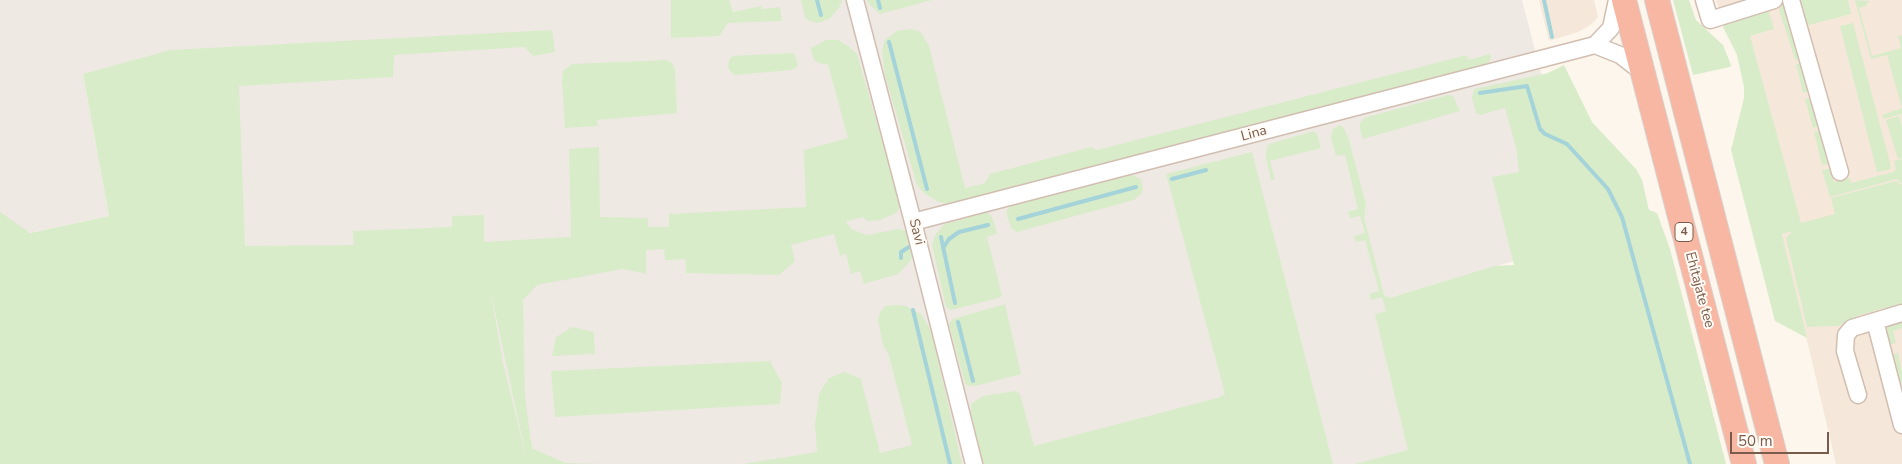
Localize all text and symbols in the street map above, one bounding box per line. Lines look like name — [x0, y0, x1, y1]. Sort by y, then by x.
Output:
street label: Lina — [1239, 122, 1269, 146]
street label: Savi — [905, 217, 927, 247]
road number: 4 — [1675, 222, 1693, 242]
street label: Ehitajate tee — [1681, 250, 1717, 330]
scale bar — [1732, 422, 1831, 454]
text: 50 m — [1738, 431, 1773, 451]

